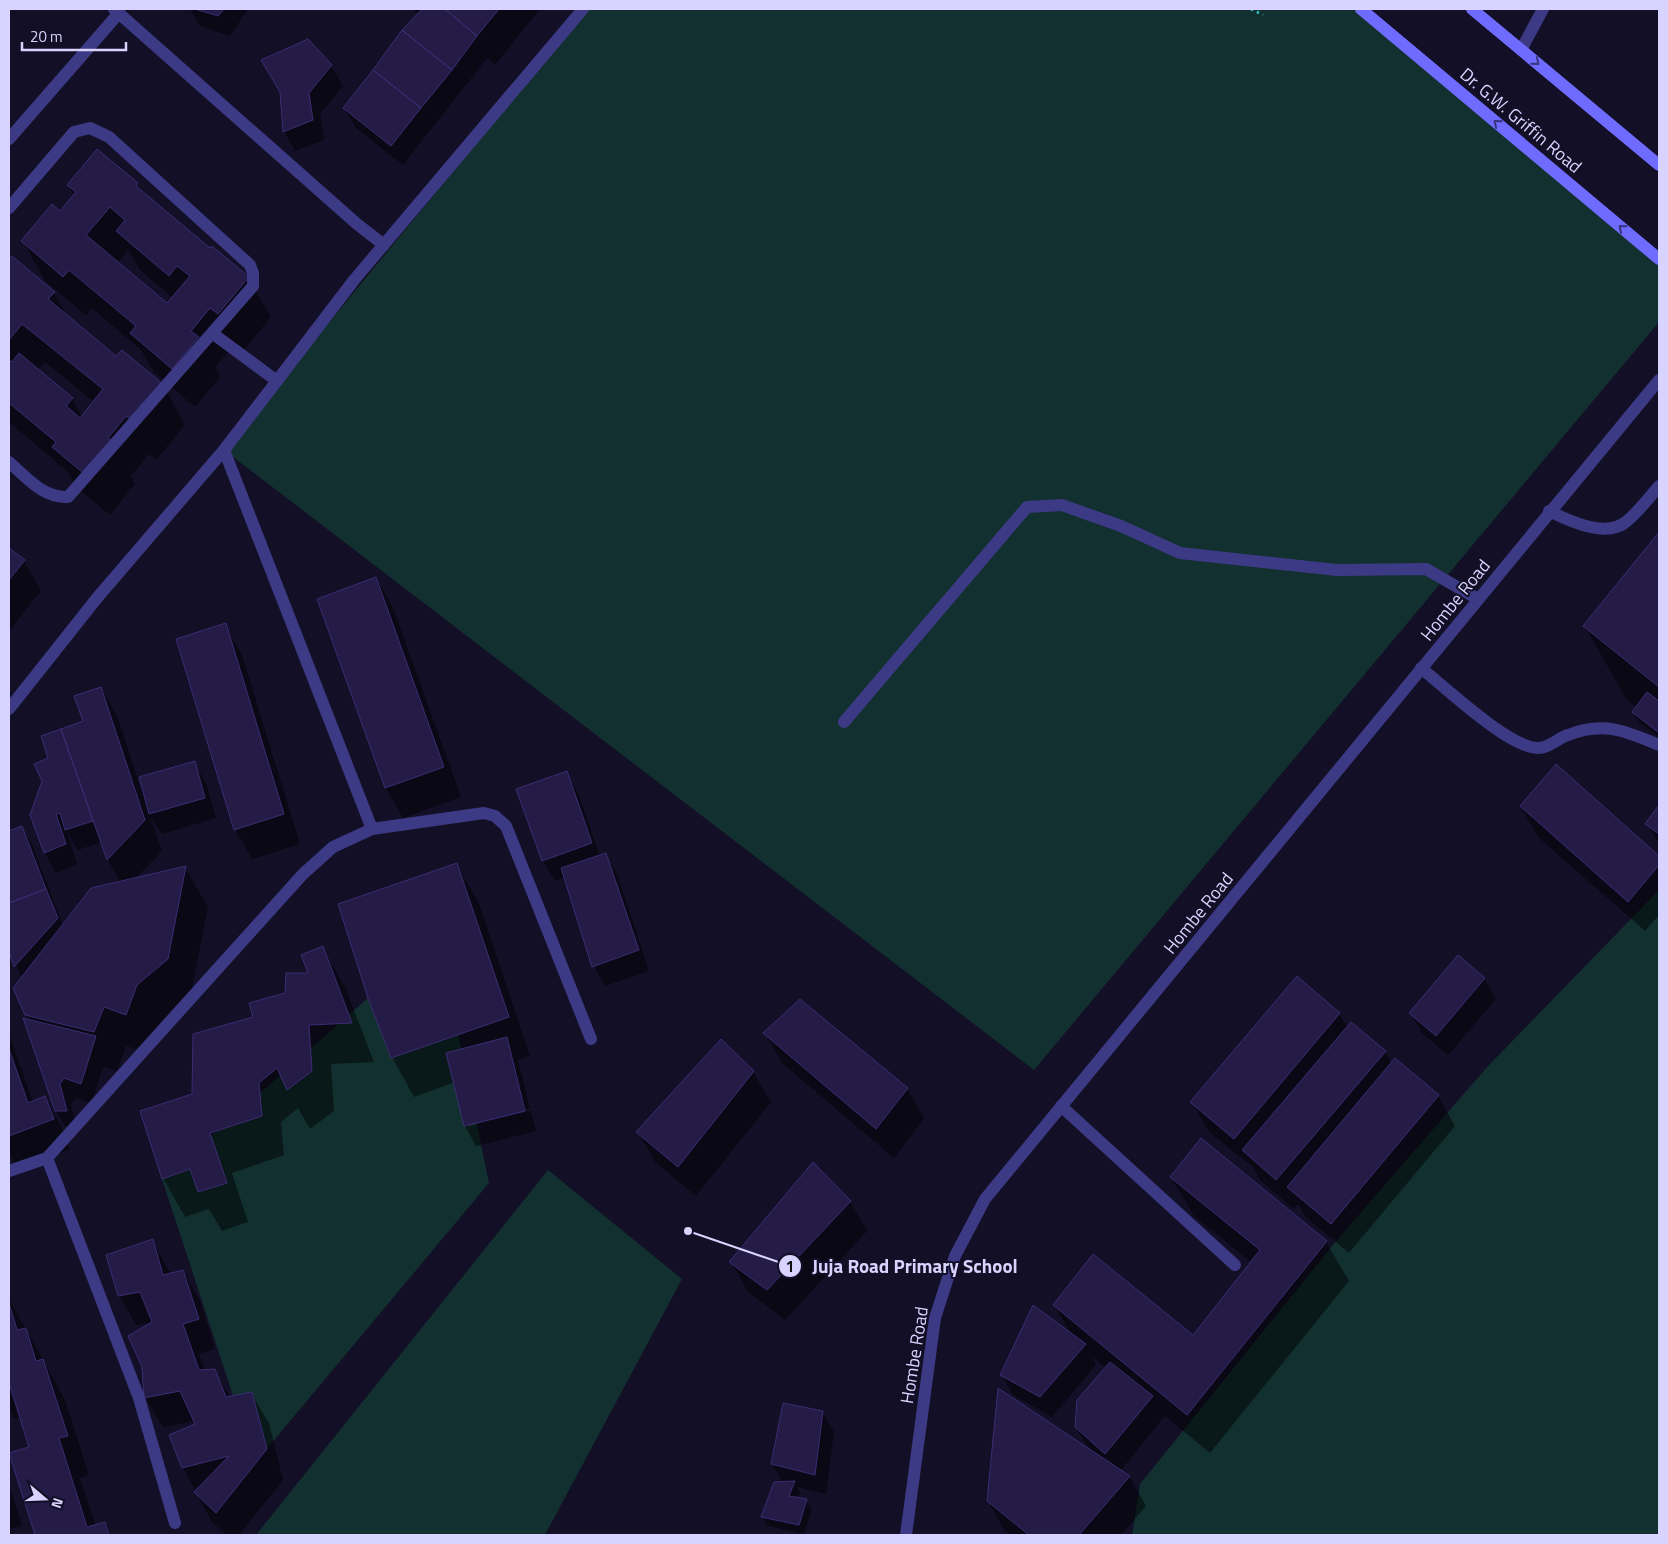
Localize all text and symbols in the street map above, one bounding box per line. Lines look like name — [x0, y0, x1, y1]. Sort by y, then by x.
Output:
scale bar — [22, 20, 126, 52]
text: 20 m — [30, 25, 63, 48]
one-way arrow — [1530, 57, 1539, 65]
street label: Dr. G.W. Griffin Road — [1454, 61, 1588, 179]
one-way arrow — [1494, 120, 1503, 129]
one-way arrow — [1619, 225, 1628, 233]
street label: Hombe Road — [1414, 553, 1496, 647]
street label: Hombe Road — [1157, 866, 1239, 960]
callout: Juja Road Primary School — [777, 1249, 1027, 1283]
text: Juja Road Primary School — [812, 1251, 1018, 1280]
text: 1 — [786, 1255, 794, 1278]
street label: Hombe Road — [893, 1304, 935, 1406]
north arrow — [20, 1474, 70, 1524]
text: N — [46, 1495, 69, 1511]

